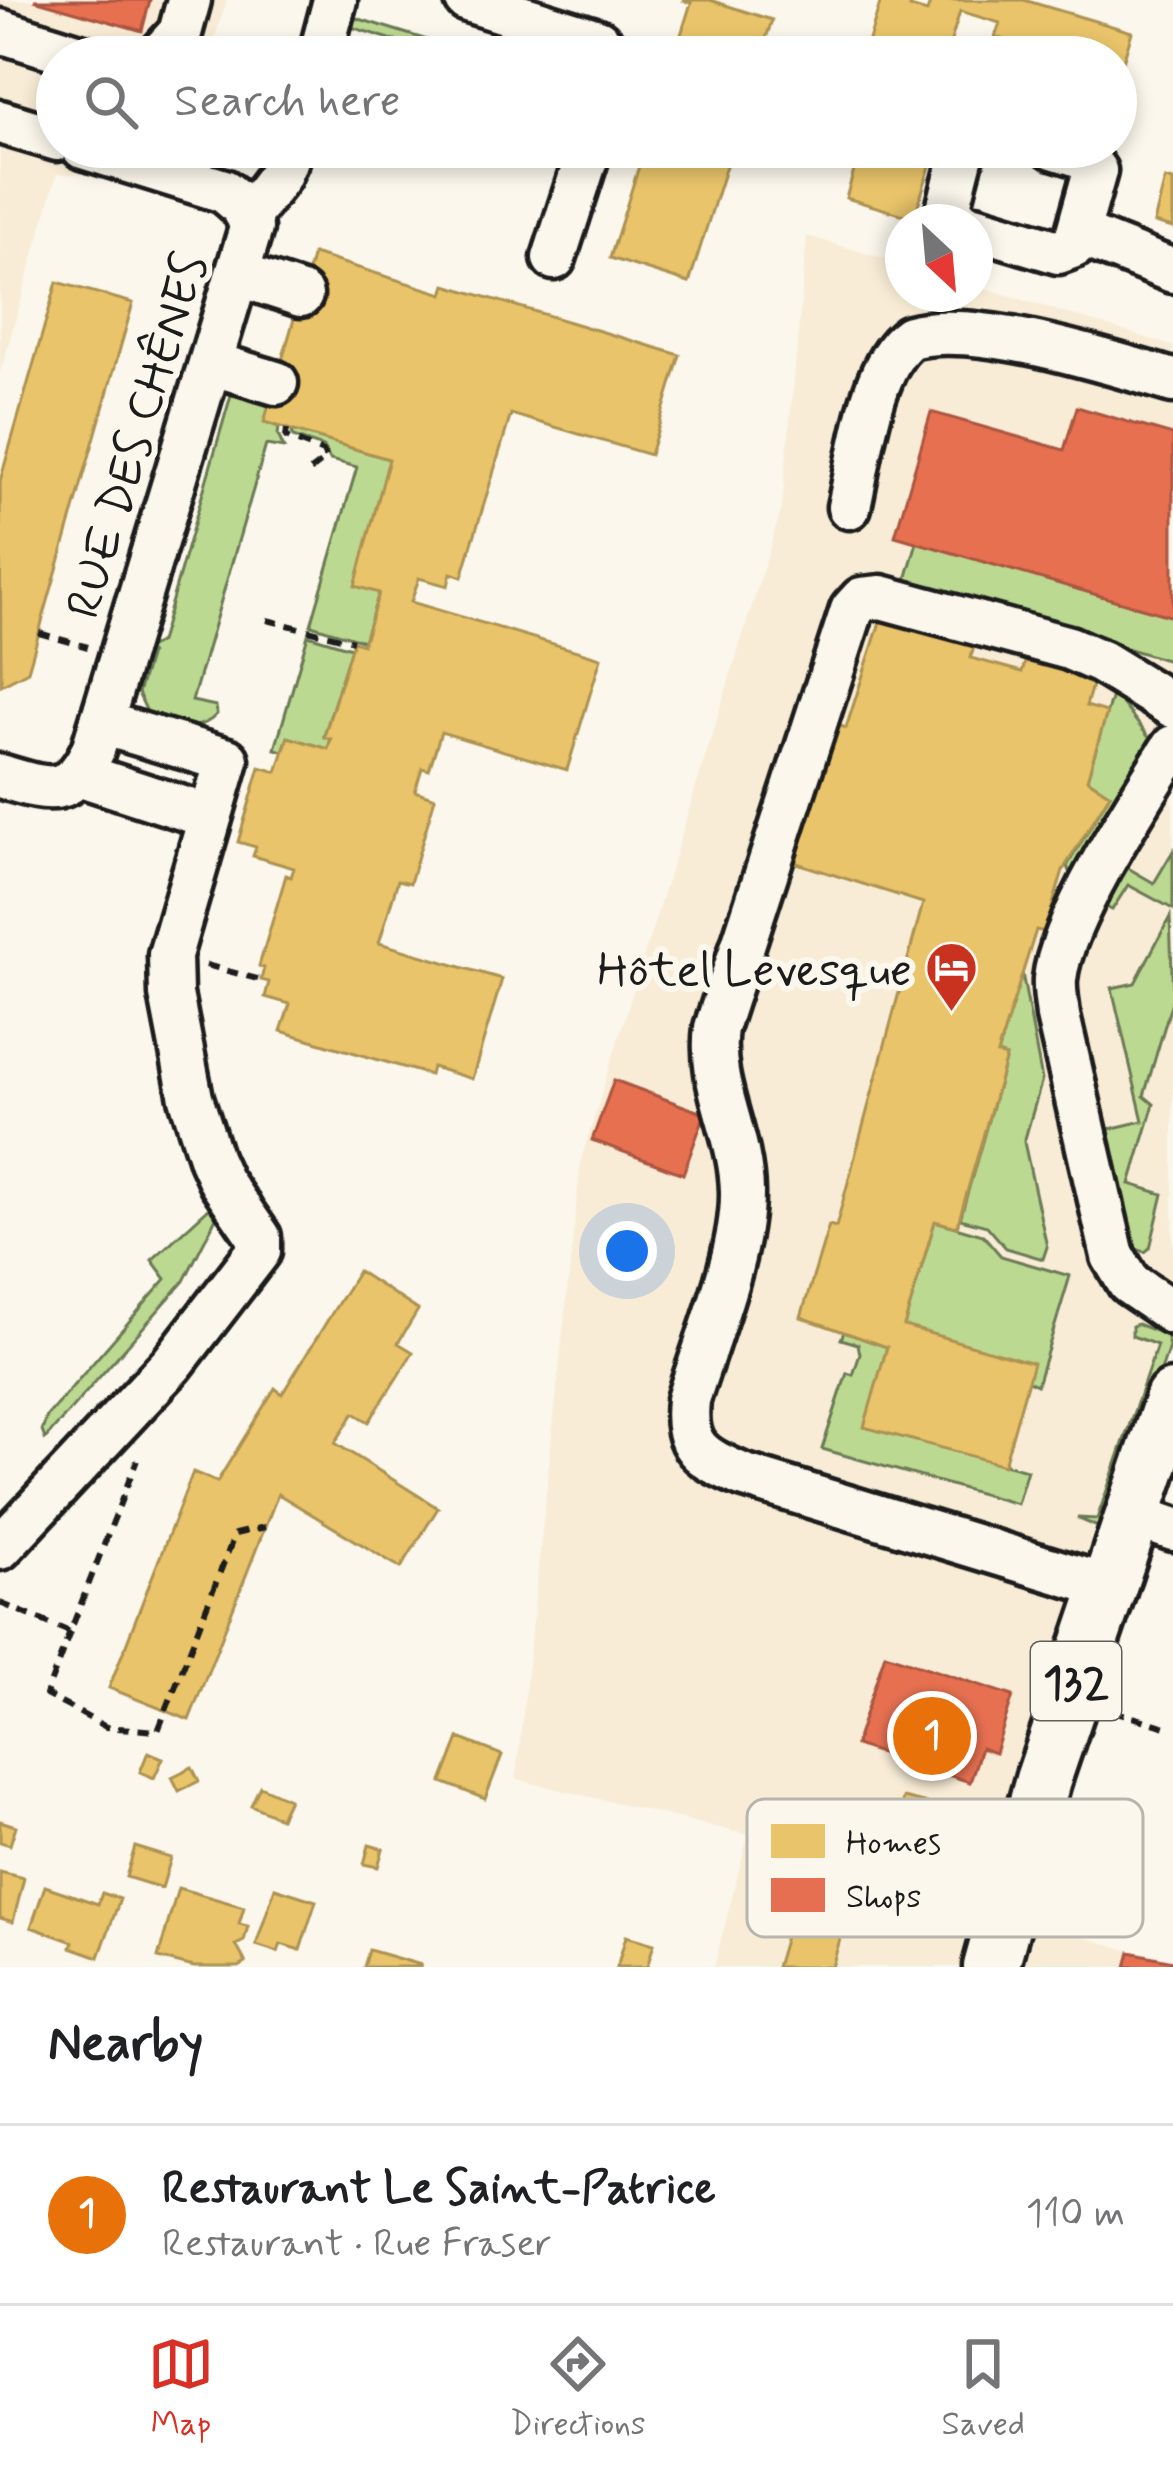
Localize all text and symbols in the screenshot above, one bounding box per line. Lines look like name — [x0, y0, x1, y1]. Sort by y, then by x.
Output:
search box — [36, 36, 1137, 168]
icon: search — [78, 69, 144, 135]
text: Search here — [174, 73, 401, 132]
north arrow — [885, 204, 993, 312]
street label: RUE DES CHÊNES — [53, 246, 224, 626]
place label: Hôtel Levesque — [597, 940, 912, 1003]
hotel icon: Hôtel Levesque — [923, 940, 979, 1014]
your location — [597, 1221, 657, 1281]
road number: 132 — [1031, 1642, 1121, 1720]
pin: 1 — [893, 1691, 971, 1781]
legend — [747, 1799, 1143, 1937]
text: Homes — [846, 1822, 941, 1866]
text: Shops — [846, 1876, 921, 1920]
text: Nearby — [48, 2012, 203, 2078]
text: Restaurant Le Saint-Patrice — [162, 2160, 716, 2219]
text: 1 — [78, 2189, 96, 2240]
text: 110 m — [1026, 2189, 1125, 2240]
text: Restaurant · Rue Fraser — [162, 2219, 552, 2270]
tab: Map — [148, 2331, 214, 2447]
tab: Directions — [510, 2331, 646, 2447]
tab: Saved — [942, 2331, 1025, 2447]

